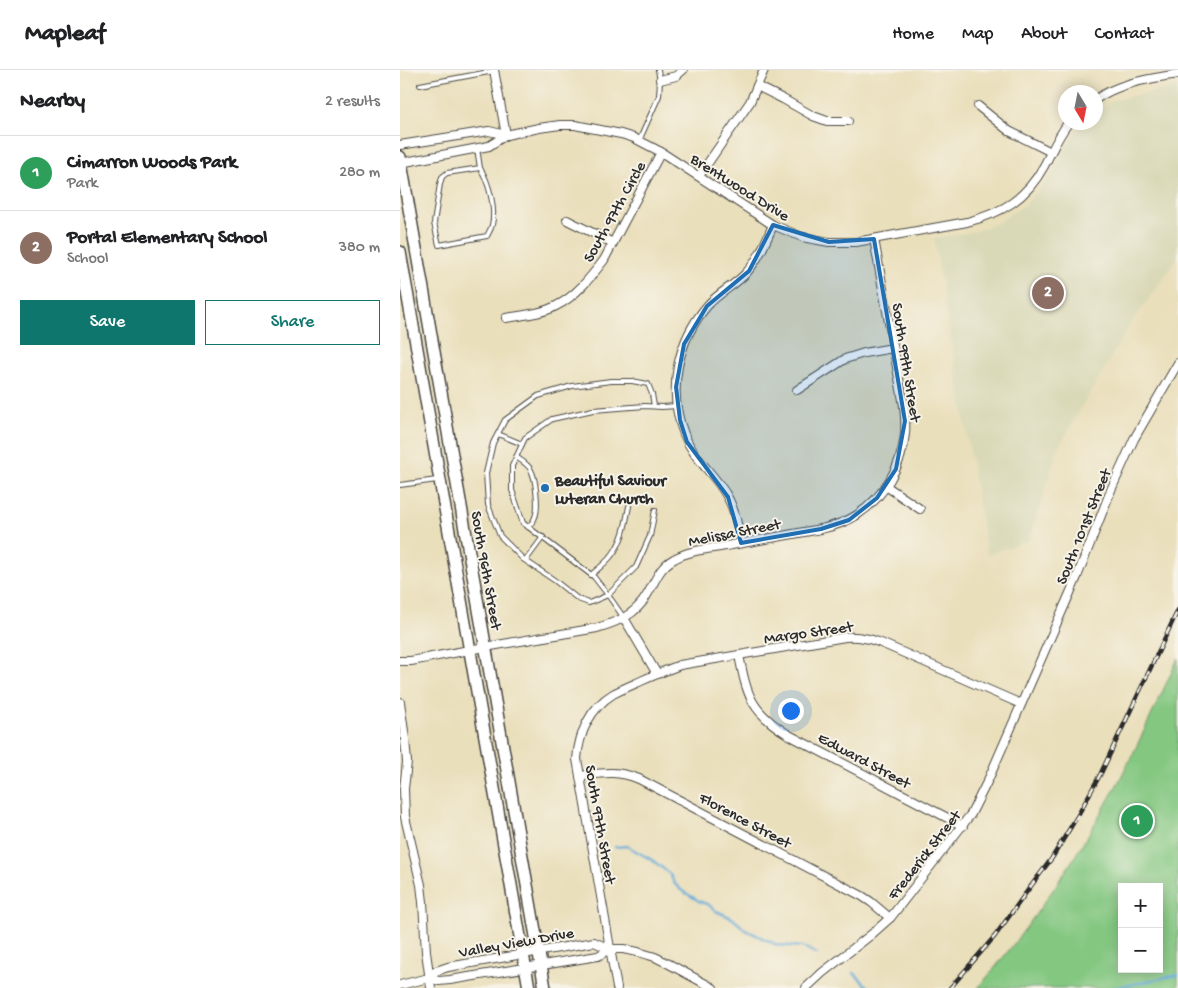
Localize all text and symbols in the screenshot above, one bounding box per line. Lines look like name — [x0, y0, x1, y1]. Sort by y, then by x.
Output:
text: Mapleaf — [25, 20, 105, 49]
text: Home — [892, 24, 934, 45]
text: Map — [962, 24, 993, 45]
text: About — [1021, 24, 1067, 45]
text: Contact — [1095, 24, 1153, 45]
north arrow — [1058, 85, 1103, 130]
text: Nearby — [20, 90, 85, 115]
text: 2 results — [325, 93, 380, 112]
street label: Brentwood Drive — [685, 150, 793, 227]
text: Cimarron Woods Park — [67, 152, 237, 175]
street label: South 97th Circle — [581, 158, 652, 266]
text: 1 — [33, 164, 39, 183]
text: 280 m — [339, 164, 380, 183]
text: Park — [67, 175, 98, 194]
text: Portal Elementary School — [67, 227, 267, 250]
text: 2 — [32, 239, 40, 258]
text: 380 m — [339, 239, 380, 258]
text: School — [67, 250, 109, 269]
pin: 2 — [1032, 274, 1064, 312]
button: Save — [20, 300, 195, 345]
button: Share — [205, 300, 380, 345]
street label: South 99th Street — [886, 302, 924, 425]
street label: South 101st Street — [1053, 465, 1118, 588]
place label: Beautiful Saviour Luteran Church — [554, 472, 668, 510]
marker: Beautiful Saviour Luteran Church — [539, 482, 551, 494]
street label: South 96th Street — [465, 510, 505, 633]
street label: Melissa Street — [687, 516, 784, 553]
street label: Margo Street — [763, 619, 856, 650]
your location — [778, 698, 804, 724]
street label: Edward Street — [814, 730, 914, 795]
street label: South 97th Street — [579, 764, 619, 887]
street label: Florence Street — [694, 789, 795, 855]
pin: 1 — [1121, 802, 1153, 840]
street label: Frederick Street — [884, 807, 967, 905]
map controls — [1118, 883, 1163, 973]
button: + — [1118, 883, 1163, 928]
street label: Valley View Drive — [457, 925, 576, 964]
button: − — [1118, 928, 1163, 973]

